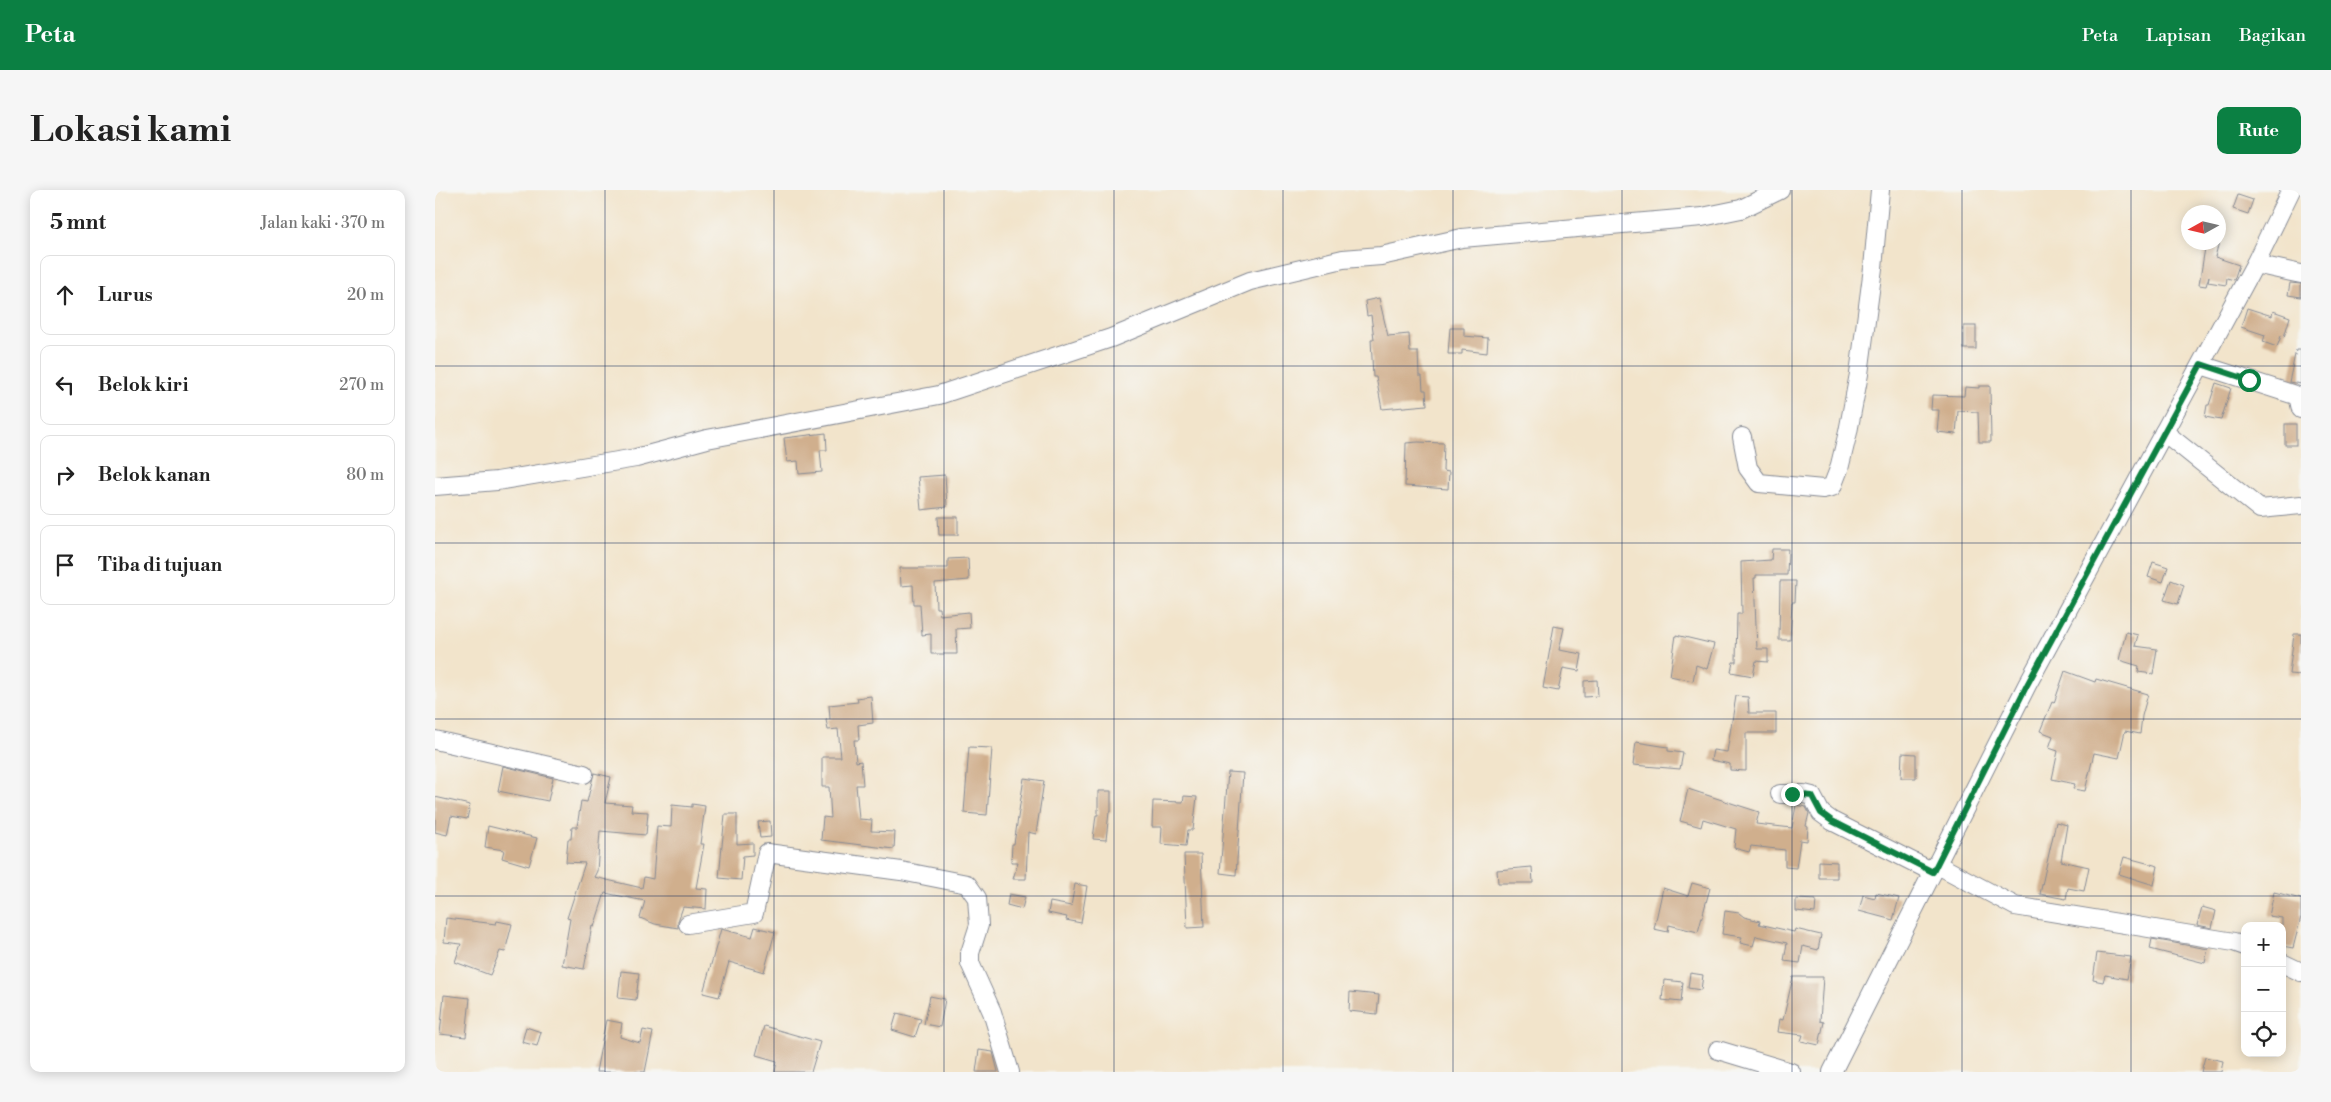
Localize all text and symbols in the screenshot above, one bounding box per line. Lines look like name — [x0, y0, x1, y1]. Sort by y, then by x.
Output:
text: Peta — [25, 20, 75, 50]
text: Peta — [2082, 24, 2118, 47]
text: Lapisan — [2146, 24, 2211, 47]
text: Bagikan — [2239, 24, 2306, 47]
button: Rute — [2217, 107, 2301, 154]
text: Lokasi kami — [30, 109, 231, 152]
north arrow — [2181, 205, 2226, 250]
text: 5 mnt — [50, 210, 106, 236]
text: Jalan kaki · 370 m — [261, 213, 385, 233]
icon: ahead — [51, 281, 79, 309]
text: Lurus — [98, 283, 153, 307]
text: 20 m — [347, 285, 384, 305]
route start — [2238, 369, 2261, 392]
icon: left — [51, 371, 79, 399]
text: Belok kiri — [98, 373, 188, 397]
text: 270 m — [339, 375, 384, 395]
icon: right — [51, 461, 79, 489]
text: Belok kanan — [98, 463, 211, 487]
text: 80 m — [346, 465, 384, 485]
icon: arrive — [51, 551, 79, 579]
text: Tiba di tujuan — [98, 553, 222, 577]
route end — [1781, 783, 1804, 806]
map controls — [2241, 922, 2286, 1057]
button: + — [2241, 922, 2286, 967]
button: − — [2241, 967, 2286, 1012]
button: locate — [2241, 1012, 2286, 1057]

